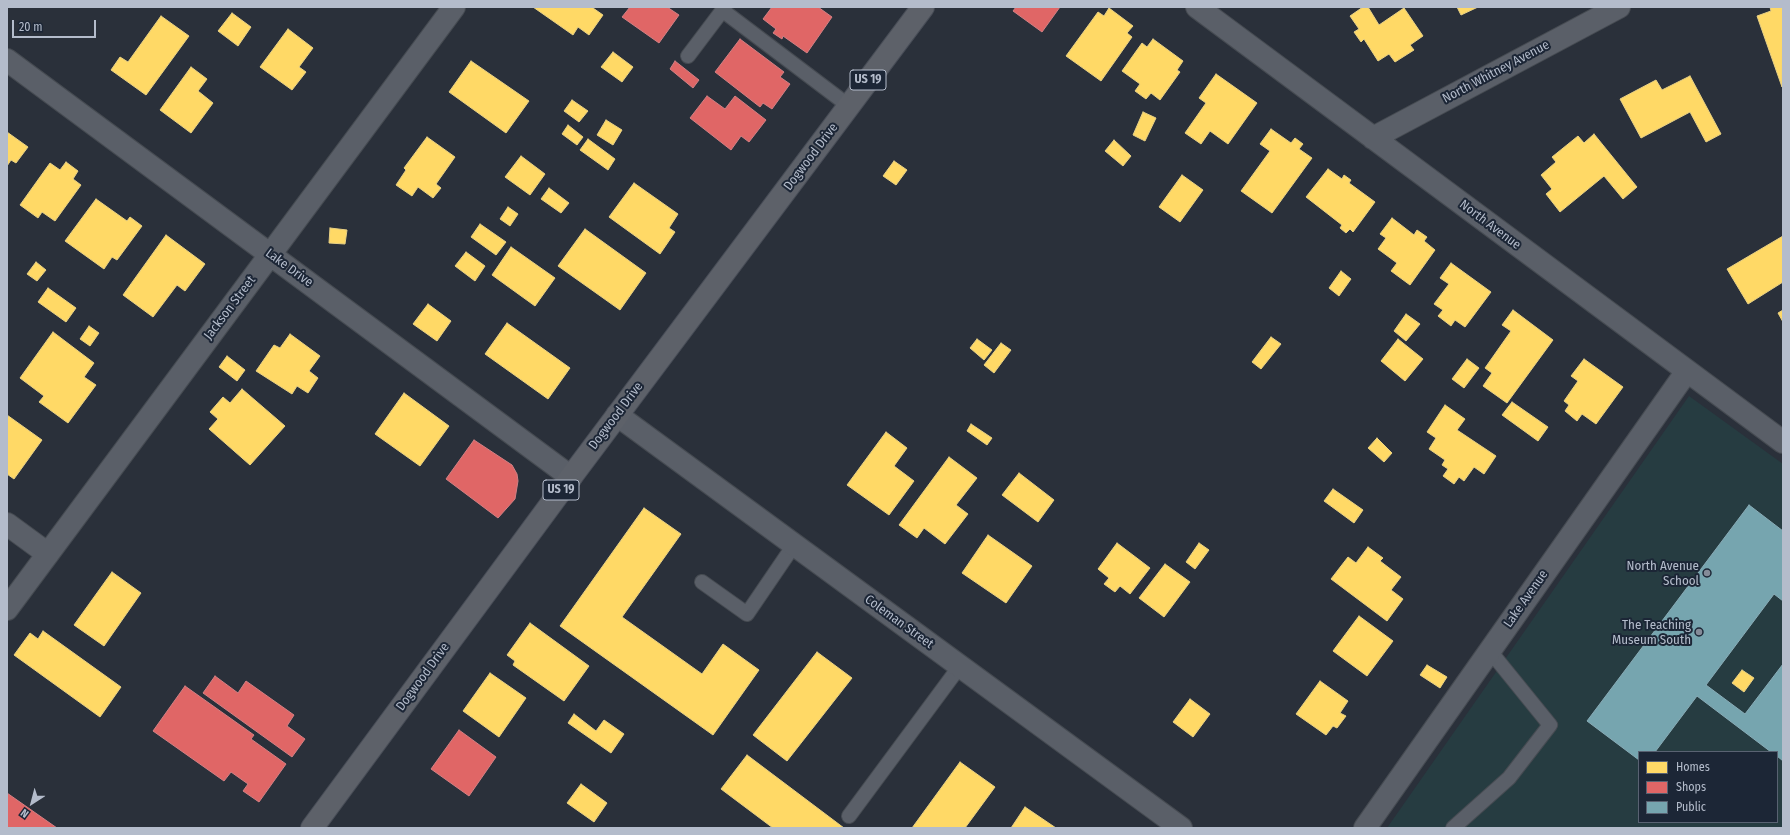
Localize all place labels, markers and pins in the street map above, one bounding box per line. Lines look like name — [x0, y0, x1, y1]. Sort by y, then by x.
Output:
place label: North Avenue School — [1627, 558, 1699, 589]
marker: North Avenue School — [1702, 568, 1712, 578]
place label: The Teaching Museum South — [1612, 617, 1691, 648]
marker: The Teaching Museum South — [1694, 627, 1704, 637]

